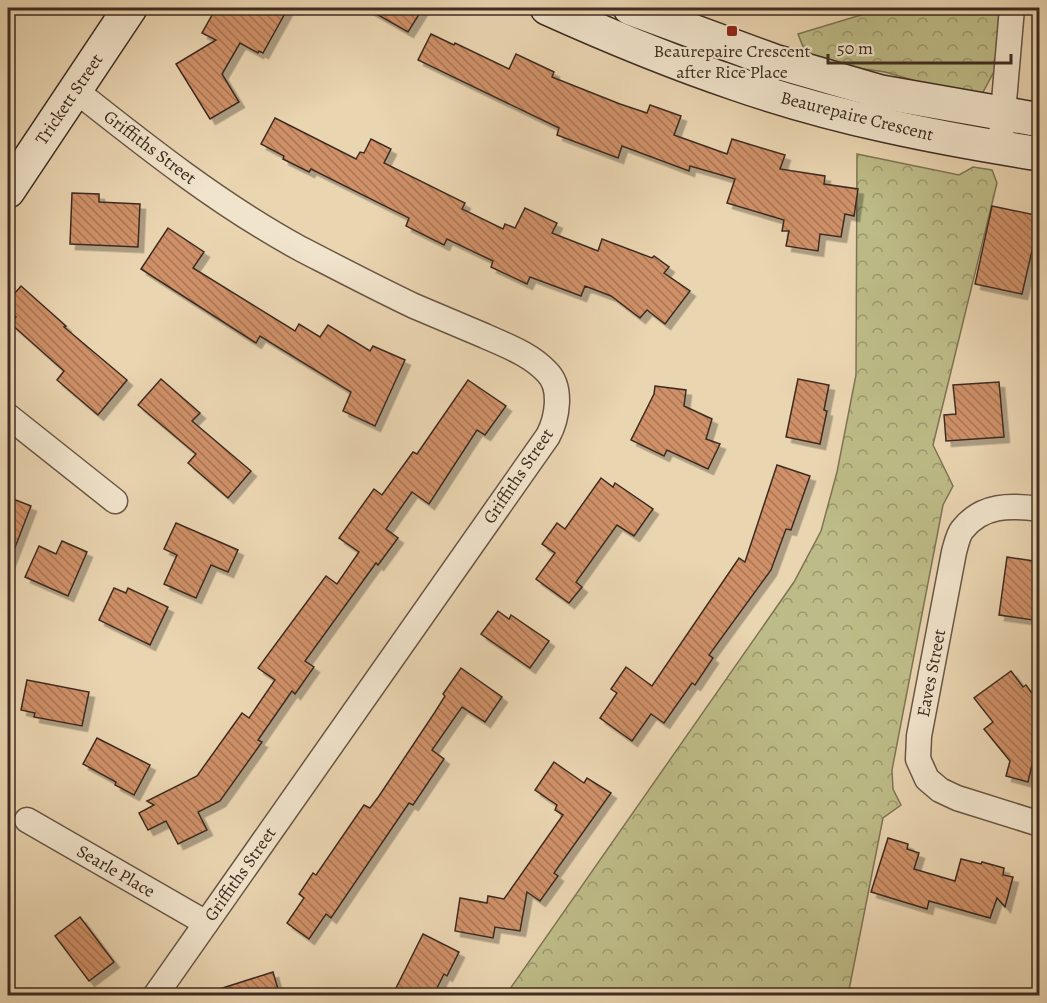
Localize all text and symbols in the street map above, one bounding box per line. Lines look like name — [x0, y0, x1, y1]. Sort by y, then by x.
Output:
marker: Beaurepaire Crescent after Rice Place — [725, 24, 739, 38]
scale bar — [828, 27, 1011, 65]
text: 50 m — [837, 36, 873, 60]
place label: Beaurepaire Crescent after Rice Place — [654, 39, 811, 84]
street label: Trickett Street — [30, 49, 108, 149]
street label: Beaurepaire Crescent — [778, 85, 936, 147]
street label: Griffiths Street — [99, 104, 201, 190]
street label: Griffiths Street — [477, 424, 559, 528]
street label: Eaves Street — [911, 627, 951, 719]
street label: Griffiths Street — [199, 822, 281, 926]
street label: Searle Place — [72, 839, 160, 903]

